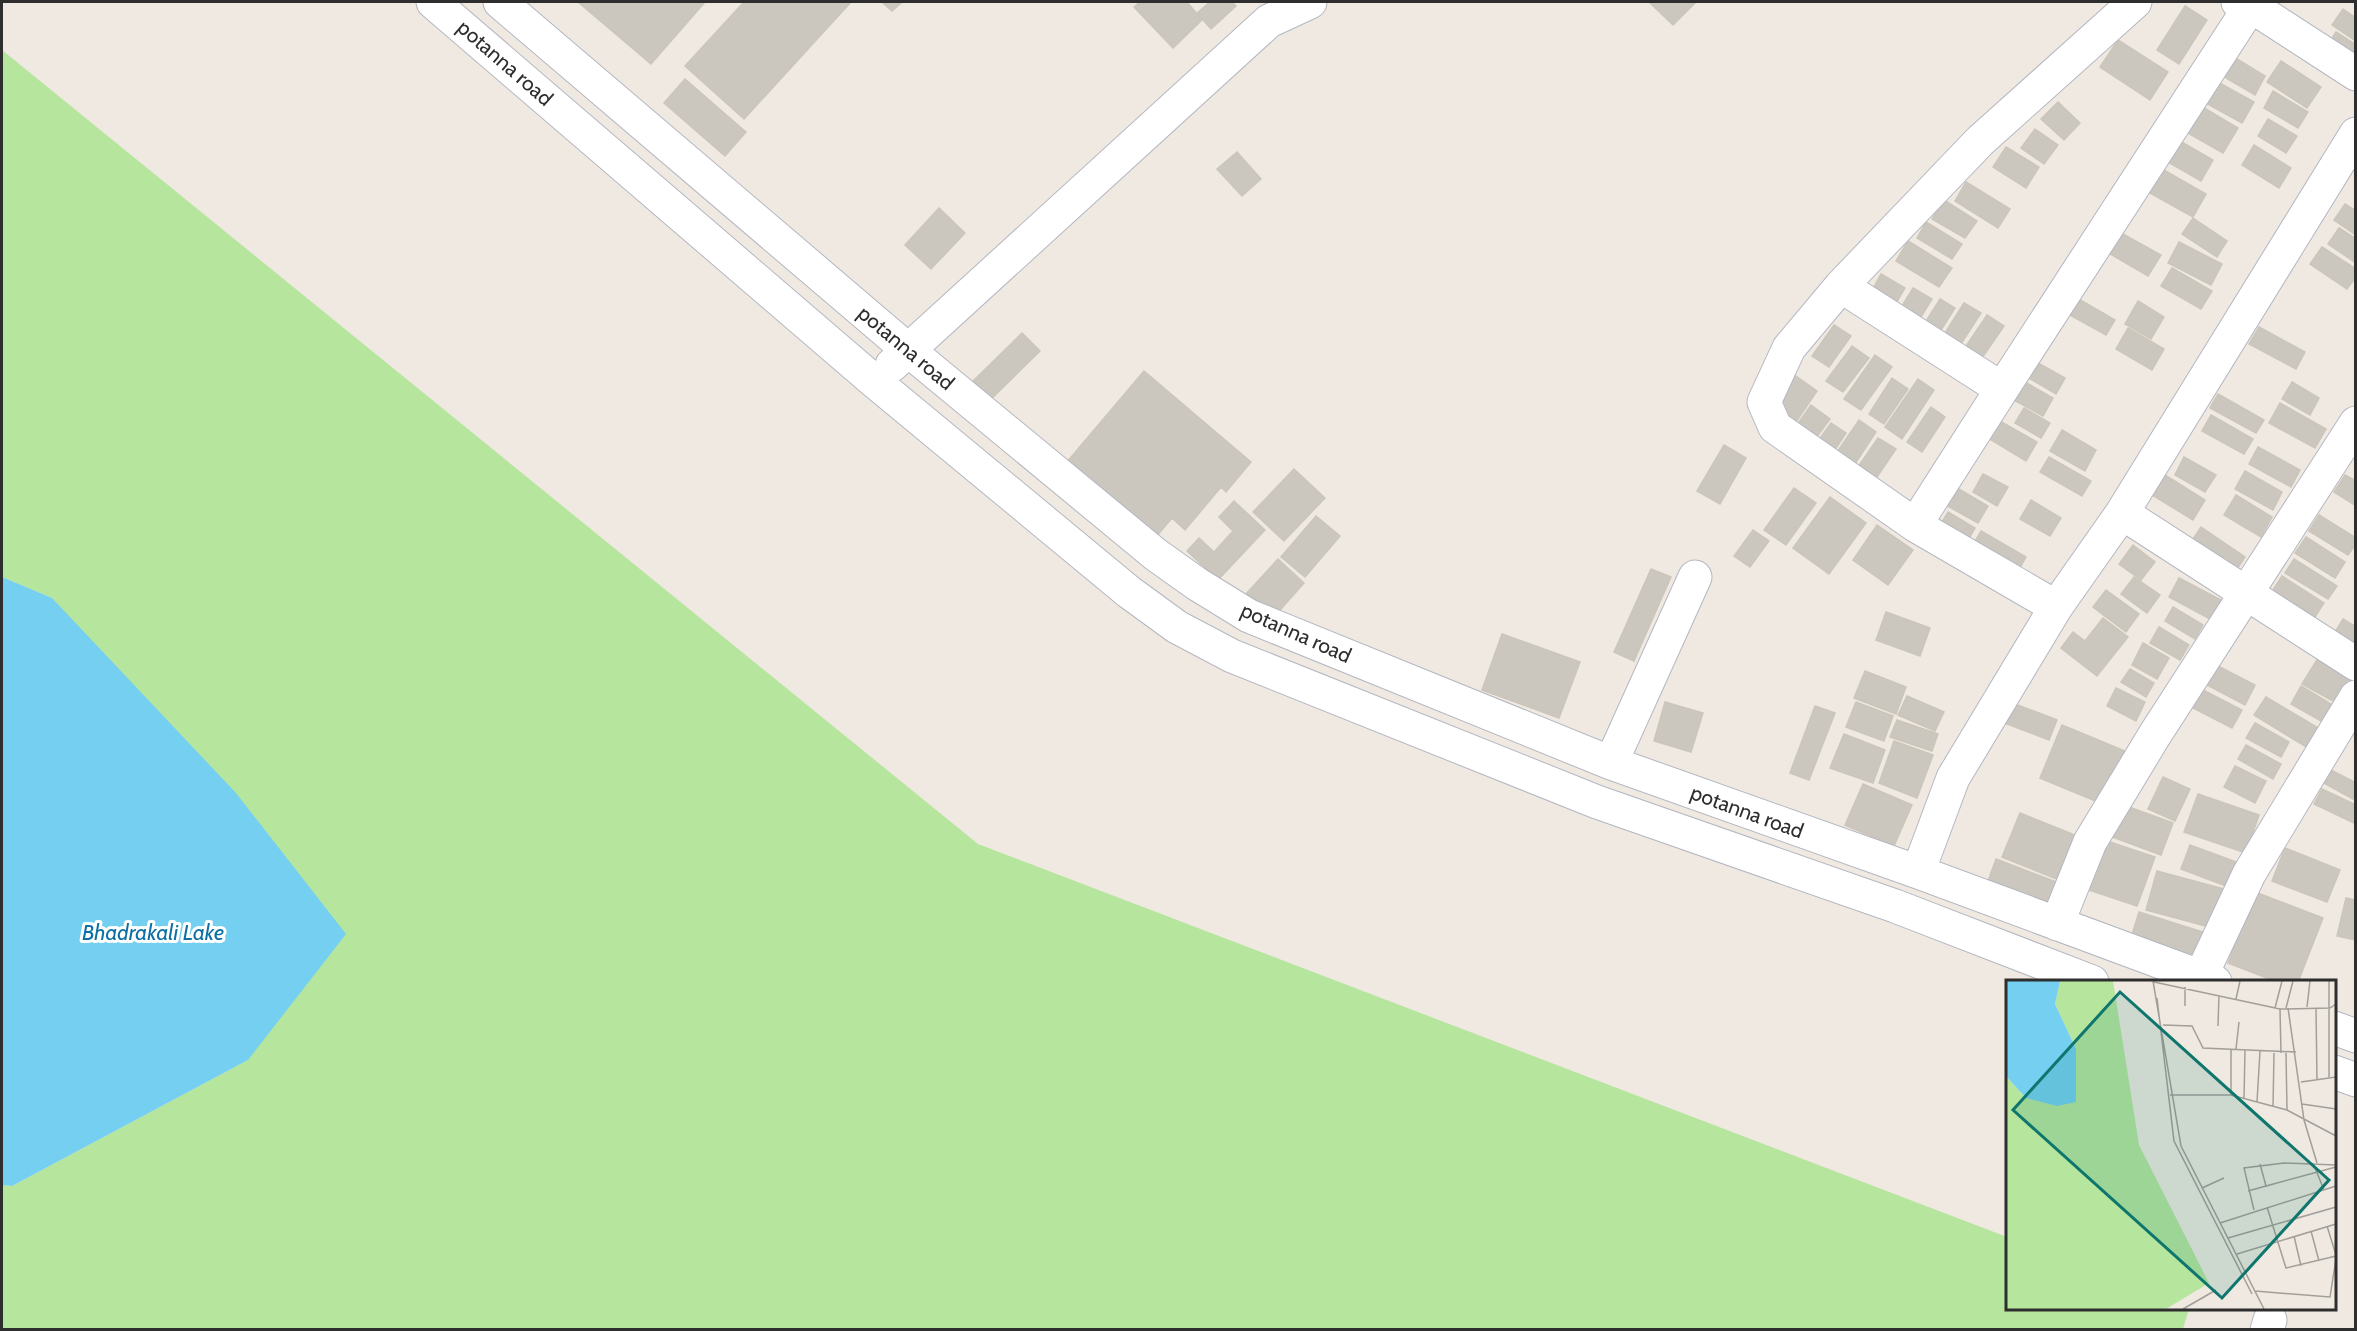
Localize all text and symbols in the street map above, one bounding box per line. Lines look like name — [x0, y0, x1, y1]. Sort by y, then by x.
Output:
street label: potanna road — [453, 14, 558, 111]
street label: potanna road — [853, 300, 960, 395]
street label: potanna road — [1237, 597, 1355, 668]
street label: potanna road — [1687, 780, 1807, 843]
water label: Bhadrakali Lake — [82, 919, 224, 946]
inset map — [2006, 980, 2336, 1310]

